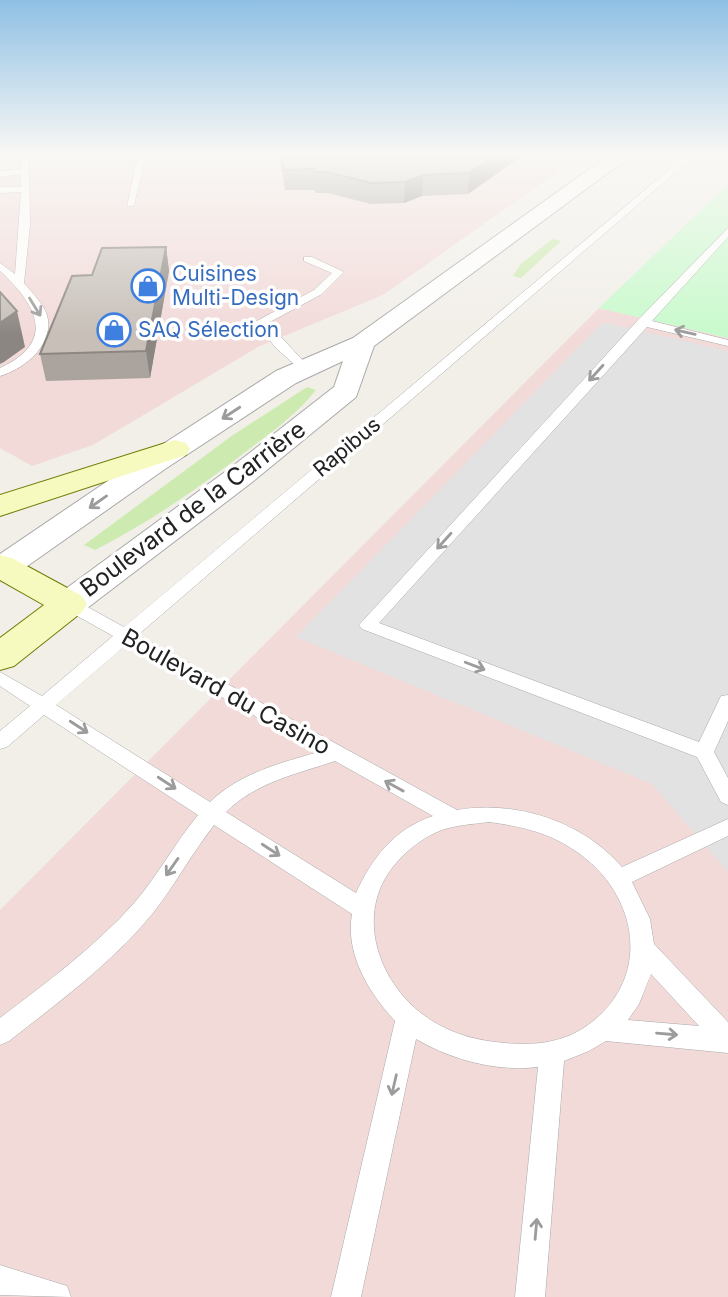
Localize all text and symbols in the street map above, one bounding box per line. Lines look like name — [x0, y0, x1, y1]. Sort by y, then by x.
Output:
place label: Cuisines Multi-Design — [172, 261, 299, 310]
shop icon: Cuisines Multi-Design — [129, 267, 167, 305]
one-way arrow — [28, 297, 43, 316]
shop icon: SAQ Sélection — [95, 311, 133, 349]
place label: SAQ Sélection — [138, 317, 279, 342]
one-way arrow — [674, 325, 697, 339]
one-way arrow — [588, 364, 605, 381]
one-way arrow — [221, 406, 241, 420]
street label: Rapibus — [308, 411, 385, 482]
street label: Boulevard de la Carrière — [74, 414, 311, 603]
one-way arrow — [89, 495, 108, 509]
one-way arrow — [435, 532, 452, 549]
street label: Boulevard du Casino — [117, 622, 336, 761]
one-way arrow — [463, 660, 485, 673]
one-way arrow — [68, 720, 88, 734]
one-way arrow — [156, 777, 176, 791]
one-way arrow — [385, 779, 405, 793]
one-way arrow — [261, 843, 280, 857]
one-way arrow — [165, 857, 179, 876]
one-way arrow — [655, 1028, 677, 1041]
one-way arrow — [387, 1073, 400, 1096]
one-way arrow — [530, 1218, 543, 1241]

